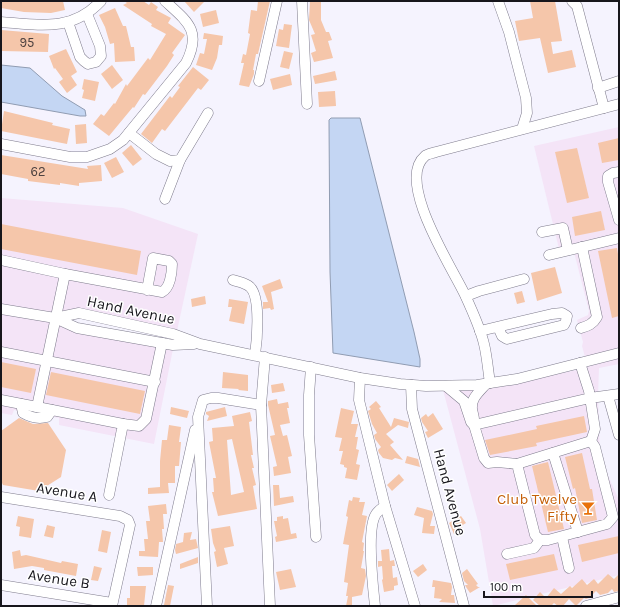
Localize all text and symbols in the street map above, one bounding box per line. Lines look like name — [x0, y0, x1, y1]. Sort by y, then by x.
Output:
house number: 95 — [20, 35, 34, 50]
house number: 62 — [31, 164, 45, 179]
street label: Hand Avenue — [86, 292, 176, 328]
street label: Hand Avenue — [430, 447, 470, 537]
street label: Avenue A — [35, 478, 99, 506]
place label: Club Twelve Fifty — [497, 490, 577, 525]
bar icon: Club Twelve Fifty — [580, 500, 596, 516]
street label: Avenue B — [27, 565, 91, 593]
scale bar — [484, 573, 592, 599]
text: 100 m — [490, 580, 522, 594]

